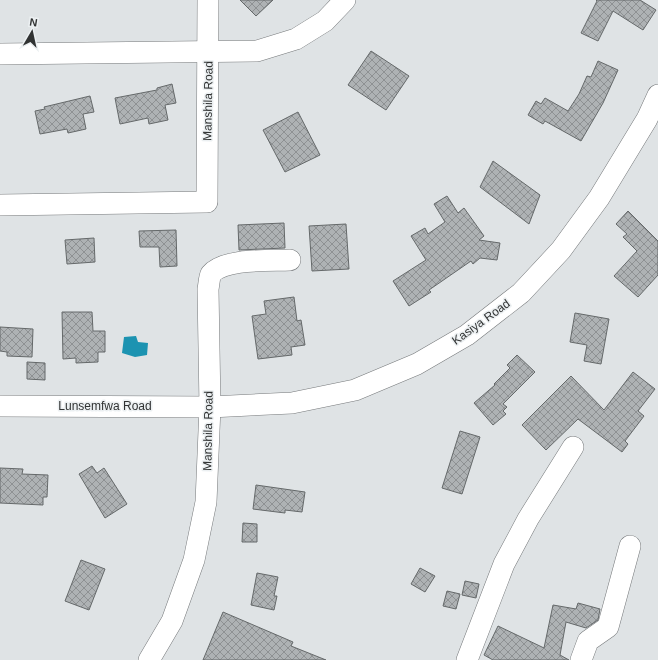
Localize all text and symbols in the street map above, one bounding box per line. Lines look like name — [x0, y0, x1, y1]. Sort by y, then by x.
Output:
north arrow — [12, 12, 52, 52]
text: N — [29, 16, 38, 29]
street label: Manshila Road — [200, 61, 216, 141]
street label: Kasiya Road — [449, 296, 513, 348]
street label: Manshila Road — [200, 391, 216, 471]
street label: Lunsemfwa Road — [58, 399, 152, 413]

